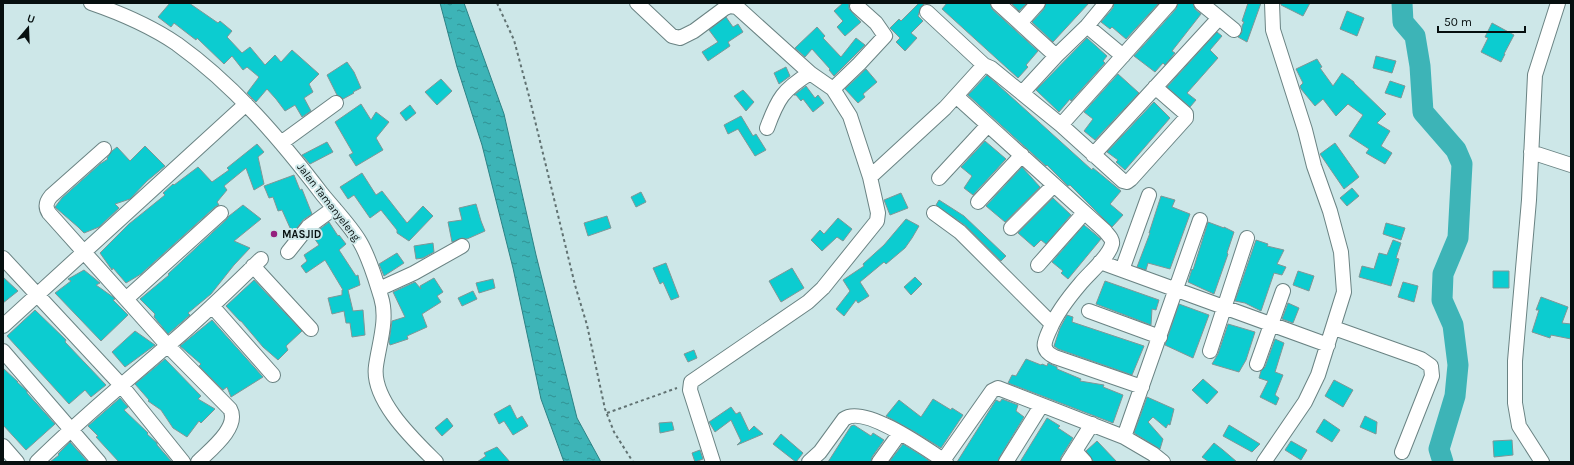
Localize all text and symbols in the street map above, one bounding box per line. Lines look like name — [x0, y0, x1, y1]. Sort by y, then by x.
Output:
north arrow — [8, 8, 48, 48]
scale bar — [1438, 8, 1525, 34]
text: U — [25, 12, 37, 26]
text: 50 m — [1444, 15, 1472, 29]
street label: Jalan Tamanyeleng — [294, 161, 363, 244]
place label: MASJID — [282, 228, 321, 241]
marker: MASJID — [269, 229, 279, 239]

